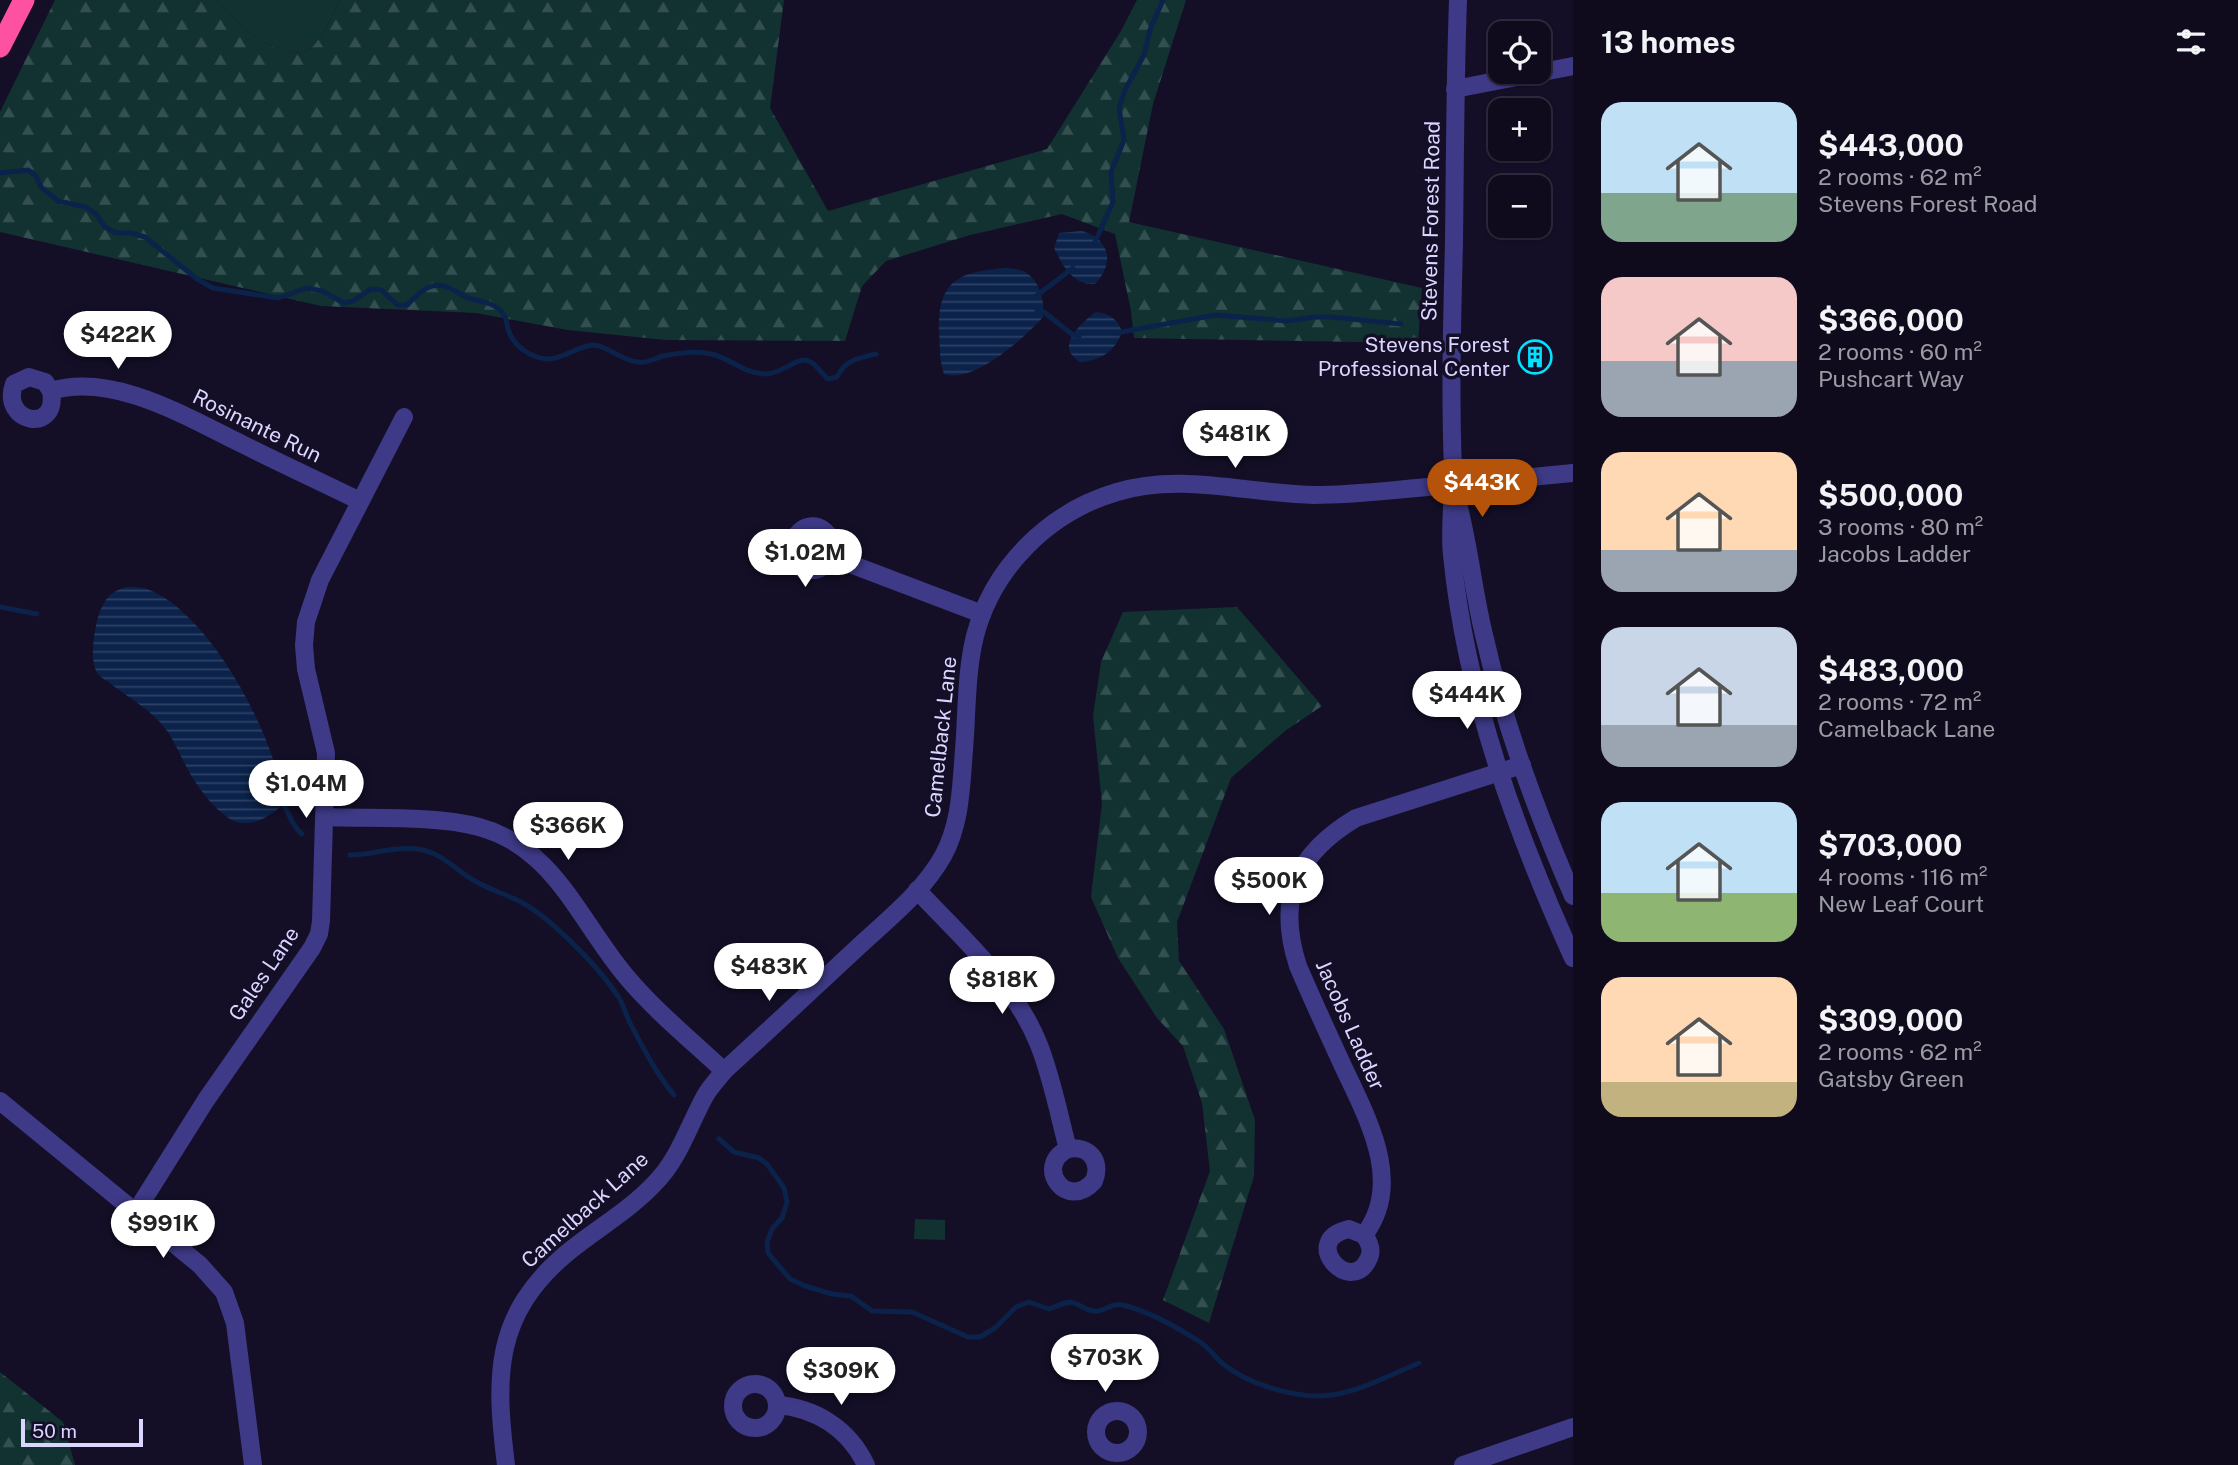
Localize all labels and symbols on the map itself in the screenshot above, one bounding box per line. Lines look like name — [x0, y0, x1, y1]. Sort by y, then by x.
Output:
street label: Stevens Forest Road — [1416, 121, 1445, 321]
pin: $422K — [69, 312, 167, 371]
place label: Stevens Forest Professional Center — [1318, 332, 1510, 381]
building icon: Stevens Forest Professional Center — [1516, 338, 1554, 376]
street label: Rosinante Run — [189, 384, 326, 468]
pin: $481K — [1186, 410, 1284, 470]
pin: $443K — [1433, 460, 1531, 519]
pin: $1.02M — [748, 530, 862, 589]
street label: Camelback Lane — [920, 655, 961, 819]
pin: $444K — [1418, 672, 1516, 731]
pin: $1.04M — [249, 760, 363, 820]
pin: $366K — [519, 802, 617, 862]
pin: $500K — [1220, 858, 1318, 917]
street label: Gales Lane — [223, 922, 304, 1025]
pin: $483K — [720, 944, 818, 1003]
pin: $818K — [953, 956, 1051, 1016]
street label: Jacobs Ladder — [1311, 956, 1390, 1094]
street label: Camelback Lane — [516, 1146, 653, 1273]
pin: $991K — [114, 1200, 212, 1260]
pin: $703K — [1056, 1334, 1154, 1394]
pin: $309K — [792, 1348, 890, 1407]
scale bar — [21, 1416, 144, 1448]

